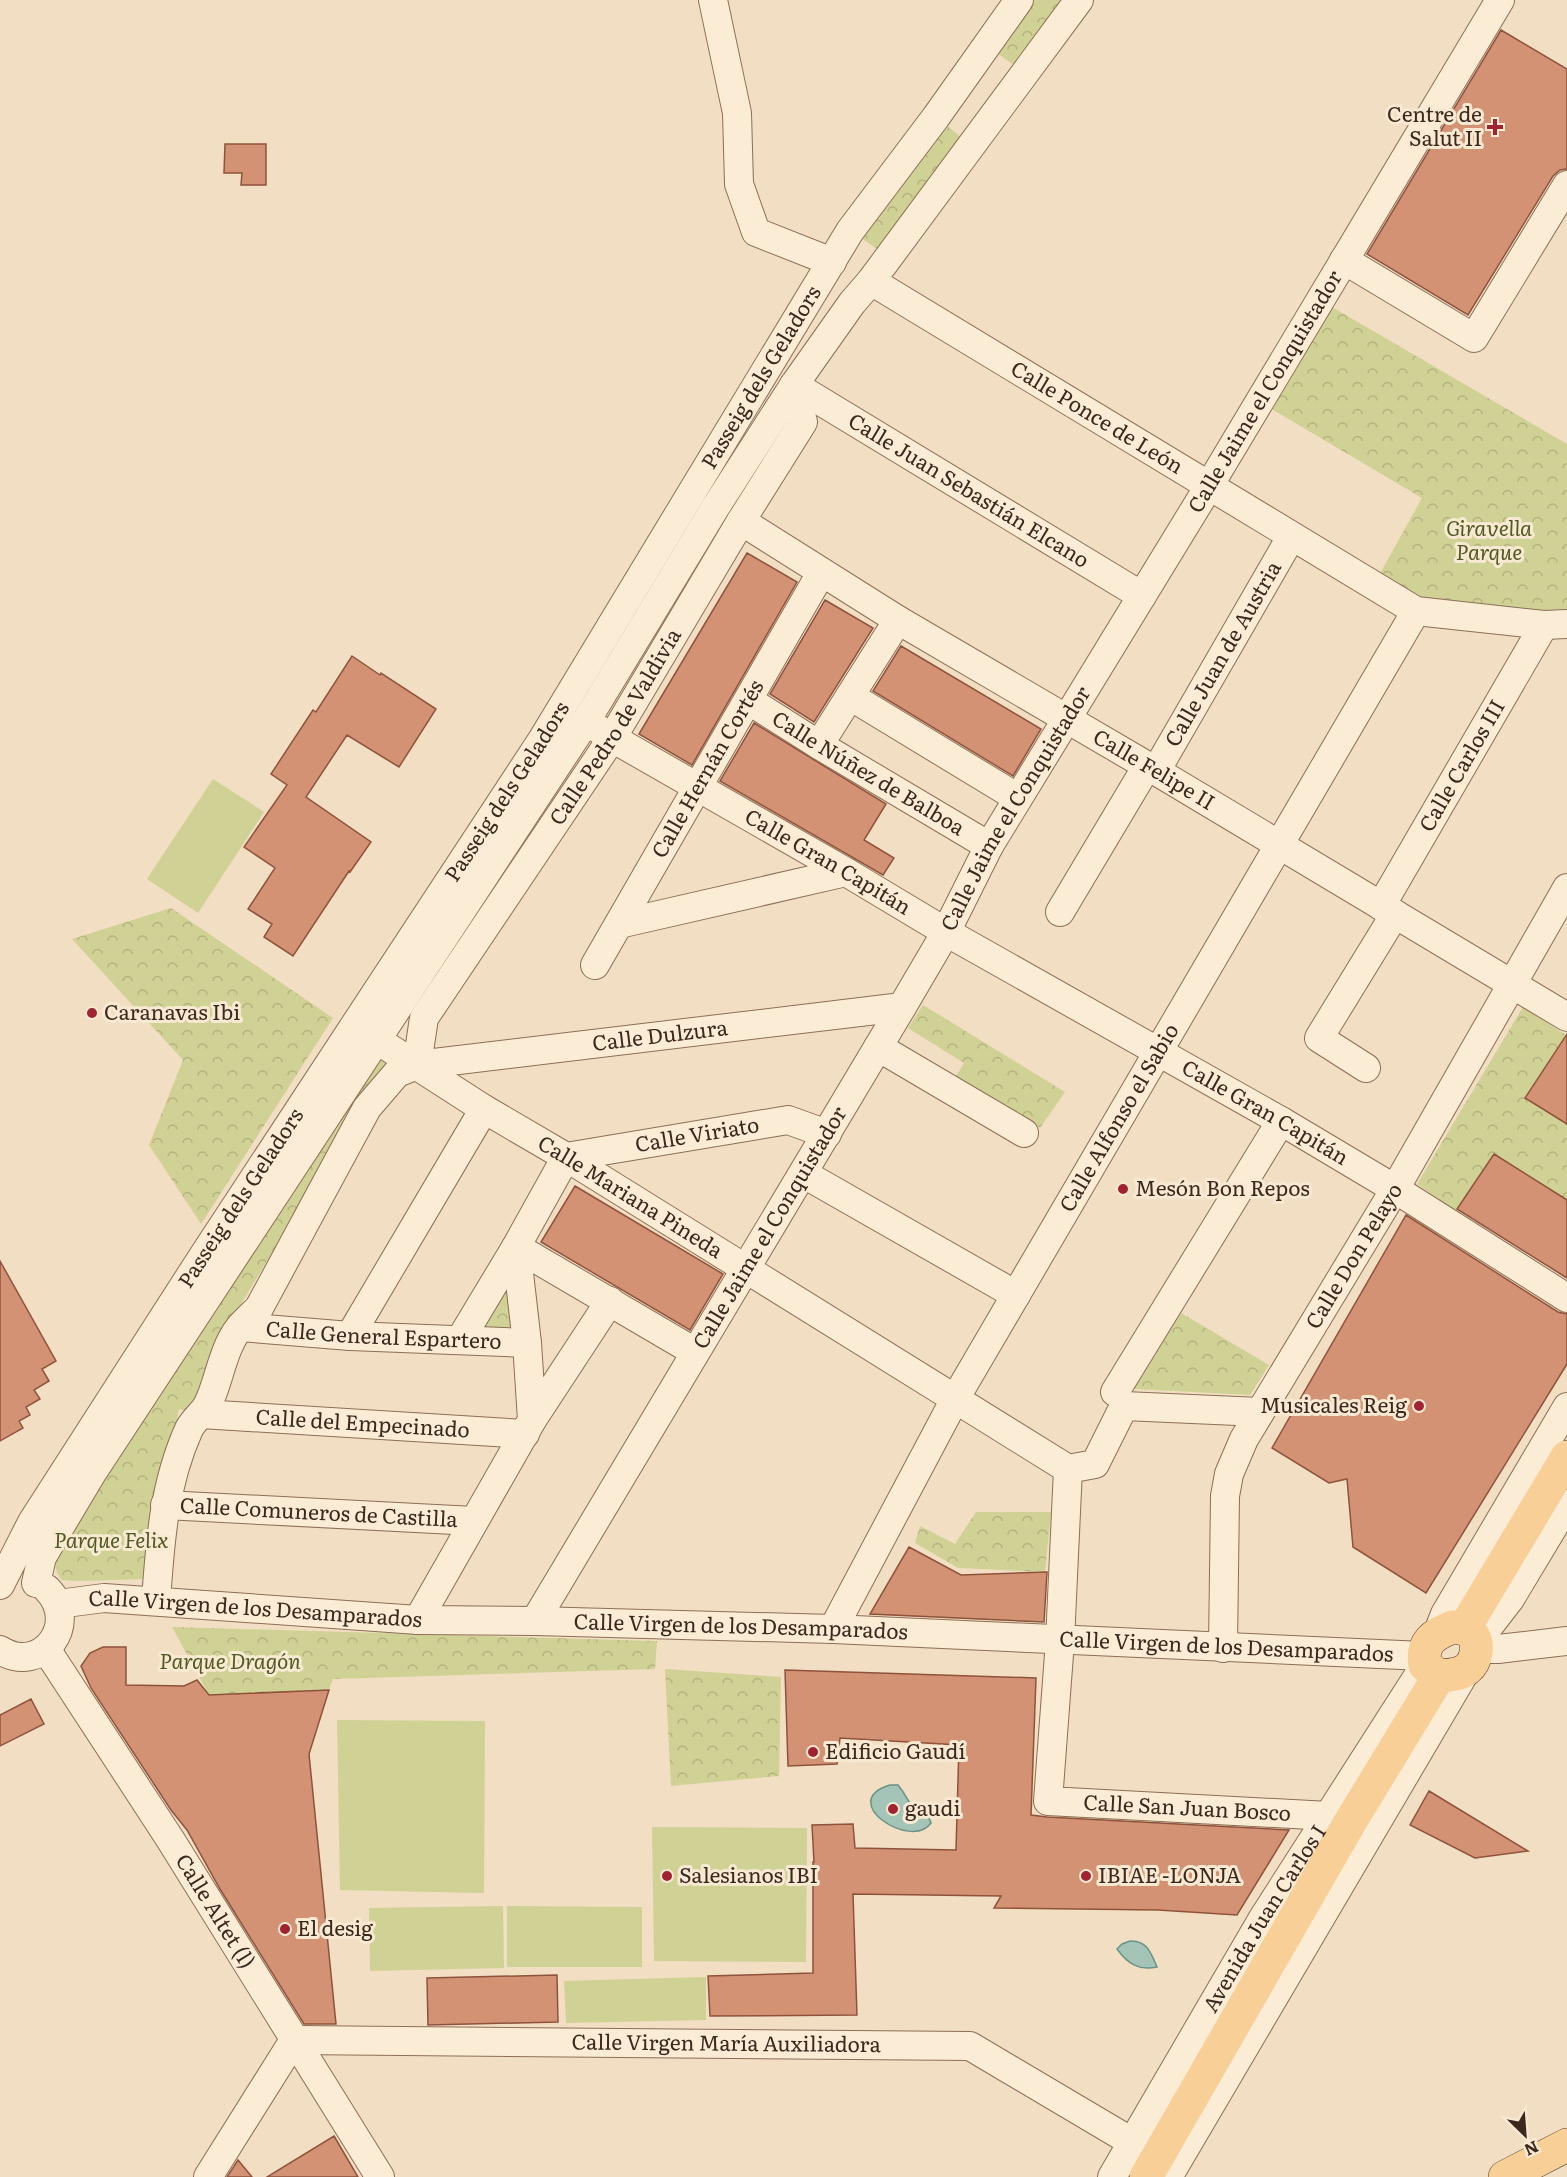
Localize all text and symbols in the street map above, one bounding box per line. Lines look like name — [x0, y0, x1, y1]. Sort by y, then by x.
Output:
place label: Centre de Salut II — [1387, 97, 1482, 152]
marker: Centre de Salut II — [1486, 118, 1504, 136]
street label: Calle Jaime el Conquistador — [1178, 263, 1348, 518]
street label: Passeig dels Geladors — [692, 279, 827, 474]
street label: Calle Ponce de León — [1006, 351, 1190, 480]
street label: Calle Juan Sebastián Elcano — [843, 404, 1096, 574]
park label: Giravella Parque — [1446, 511, 1532, 566]
street label: Calle Juan de Austria — [1155, 554, 1287, 751]
street label: Calle Pedro de Valdivia — [540, 621, 687, 830]
street label: Calle Hernán Cortés — [642, 673, 769, 863]
street label: Calle Jaime el Conquistador — [931, 679, 1096, 935]
street label: Calle Carlos III — [1410, 693, 1511, 836]
street label: Passeig dels Geladors — [435, 694, 575, 887]
street label: Calle Núñez de Balboa — [767, 701, 972, 842]
street label: Calle Felipe II — [1088, 720, 1222, 816]
street label: Calle Gran Capitán — [740, 799, 918, 921]
place label: Caranavas Ibi — [104, 995, 240, 1026]
marker: Caranavas Ibi — [85, 1006, 99, 1020]
street label: Calle Dulzura — [590, 1010, 730, 1057]
street label: Calle Alfonso el Sabio — [1050, 1016, 1185, 1217]
street label: Calle Gran Capitán — [1177, 1050, 1356, 1171]
street label: Calle Jaime el Conquistador — [683, 1099, 852, 1354]
street label: Passeig dels Geladors — [169, 1101, 309, 1293]
street label: Calle Viriato — [632, 1107, 761, 1158]
street label: Calle Mariana Pineda — [533, 1126, 731, 1264]
place label: Mesón Bon Repos — [1135, 1171, 1310, 1202]
street label: Calle Don Pelayo — [1296, 1176, 1408, 1334]
marker: Mesón Bon Repos — [1116, 1182, 1130, 1196]
street label: Calle General Espartero — [265, 1311, 502, 1355]
place label: Musicales Reig — [1260, 1388, 1407, 1419]
street label: Calle del Empecinado — [255, 1399, 471, 1444]
marker: Musicales Reig — [1412, 1399, 1426, 1413]
street label: Calle Comuneros de Castilla — [179, 1488, 459, 1533]
park label: Parque Felix — [54, 1523, 168, 1554]
street label: Calle Virgen de los Desamparados — [86, 1580, 423, 1633]
street label: Calle Virgen de los Desamparados — [573, 1604, 909, 1645]
street label: Calle Virgen de los Desamparados — [1059, 1621, 1394, 1668]
park label: Parque Dragón — [159, 1644, 301, 1675]
place label: Edificio Gaudí — [825, 1734, 965, 1765]
marker: Edificio Gaudí — [806, 1745, 820, 1759]
street label: Calle San Juan Bosco — [1083, 1785, 1292, 1827]
place label: gaudi — [905, 1791, 960, 1822]
marker: gaudi — [886, 1802, 900, 1816]
street label: Avenida Juan Carlos I — [1193, 1817, 1332, 2017]
street label: Calle Altet (l) — [170, 1847, 264, 1973]
place label: Salesianos IBI — [679, 1858, 818, 1889]
place label: IBIAE -LONJA — [1098, 1858, 1241, 1889]
marker: Salesianos IBI — [660, 1869, 674, 1883]
marker: IBIAE -LONJA — [1079, 1869, 1093, 1883]
place label: El desig — [297, 1911, 373, 1942]
marker: El desig — [278, 1922, 292, 1936]
street label: Calle Virgen María Auxiliadora — [571, 2024, 882, 2058]
north arrow — [1495, 2105, 1555, 2165]
text: N — [1521, 2136, 1543, 2163]

